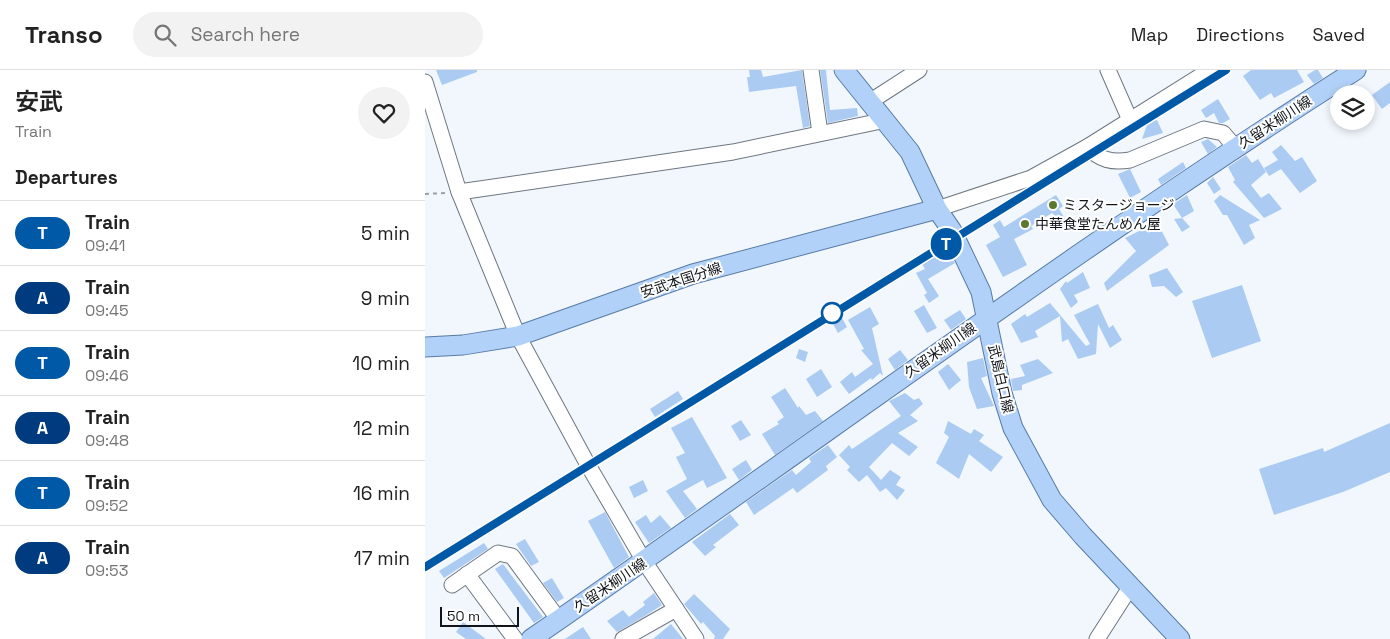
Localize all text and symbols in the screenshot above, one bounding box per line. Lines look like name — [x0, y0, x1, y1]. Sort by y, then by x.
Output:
search box — [133, 12, 483, 57]
text: Transo — [25, 19, 103, 50]
icon: search — [151, 21, 179, 49]
text: Search here — [191, 22, 300, 47]
text: Map — [1131, 23, 1168, 46]
text: Directions — [1196, 23, 1285, 46]
text: Saved — [1313, 23, 1365, 46]
map controls — [1330, 85, 1375, 130]
button: layers — [1330, 85, 1375, 130]
text: 安武 — [15, 86, 63, 117]
button: heart — [358, 87, 410, 139]
street label: 久留米柳川線 — [1235, 92, 1315, 152]
text: Train — [15, 121, 52, 142]
text: Departures — [15, 165, 118, 190]
place label: ミスタージョージ — [1063, 196, 1174, 214]
marker: ミスタージョージ — [1047, 199, 1059, 211]
text: Train — [85, 210, 130, 235]
place label: 中華食堂たんめん屋 — [1035, 215, 1161, 233]
marker: 中華食堂たんめん屋 — [1019, 218, 1031, 230]
text: T — [37, 221, 48, 244]
text: 5 min — [361, 221, 410, 246]
line badge: T — [930, 228, 962, 260]
text: T — [941, 232, 951, 255]
text: 09:41 — [85, 235, 125, 256]
street label: 安武本国分線 — [638, 258, 724, 302]
text: Train — [85, 275, 130, 300]
text: A — [37, 286, 48, 309]
text: 9 min — [361, 286, 410, 311]
text: 09:45 — [85, 300, 129, 321]
unlabelled marker — [821, 302, 843, 324]
street label: 久留米柳川線 — [900, 319, 980, 381]
text: Train — [85, 340, 130, 365]
street label: 武島白口線 — [984, 343, 1018, 415]
text: T — [37, 351, 48, 374]
text: 10 min — [352, 351, 410, 376]
text: 09:46 — [85, 365, 129, 386]
text: Train — [85, 405, 130, 430]
text: A — [37, 416, 48, 439]
text: 12 min — [353, 416, 410, 441]
text: 09:48 — [85, 430, 129, 451]
text: Train — [85, 470, 130, 495]
text: T — [37, 481, 48, 504]
text: 16 min — [353, 481, 410, 506]
text: 09:52 — [85, 495, 128, 516]
text: Train — [85, 535, 130, 560]
text: A — [37, 546, 48, 569]
text: 17 min — [354, 546, 410, 571]
street label: 久留米柳川線 — [570, 554, 650, 616]
text: 09:53 — [85, 560, 128, 581]
scale bar — [440, 604, 519, 627]
text: 50 m — [447, 607, 480, 625]

